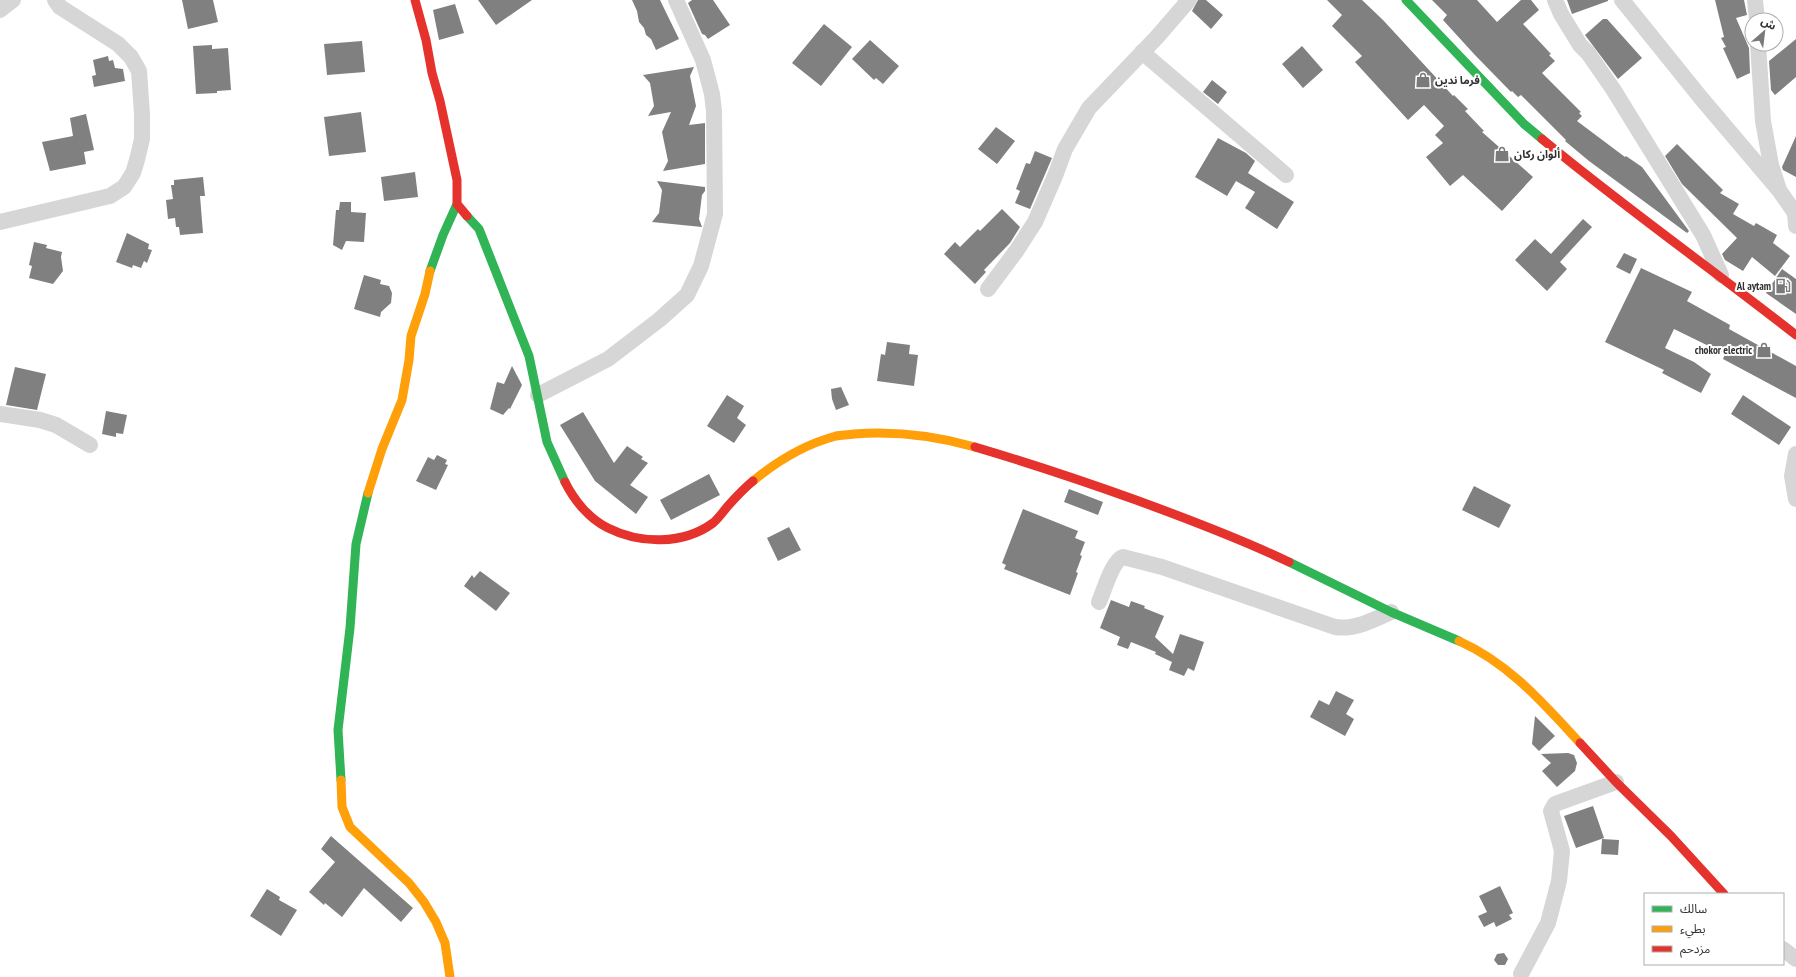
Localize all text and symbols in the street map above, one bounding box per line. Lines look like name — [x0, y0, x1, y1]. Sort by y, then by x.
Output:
north arrow — [1744, 12, 1784, 52]
text: ش — [1759, 13, 1779, 33]
shop icon: فرما ندين — [1414, 71, 1432, 89]
place label: فرما ندين — [1435, 73, 1480, 87]
shop icon: ألوان ركان — [1493, 145, 1511, 163]
place label: ألوان ركان — [1514, 147, 1560, 161]
fuel station icon: Al aytam — [1774, 277, 1792, 295]
place label: Al aytam — [1736, 279, 1771, 293]
shop icon: chokor electric — [1755, 341, 1773, 359]
place label: chokor electric — [1695, 343, 1752, 357]
legend — [1644, 893, 1784, 965]
text: سالك — [1680, 901, 1707, 916]
text: بطيء — [1680, 921, 1706, 939]
text: مزدحم — [1680, 941, 1710, 958]

